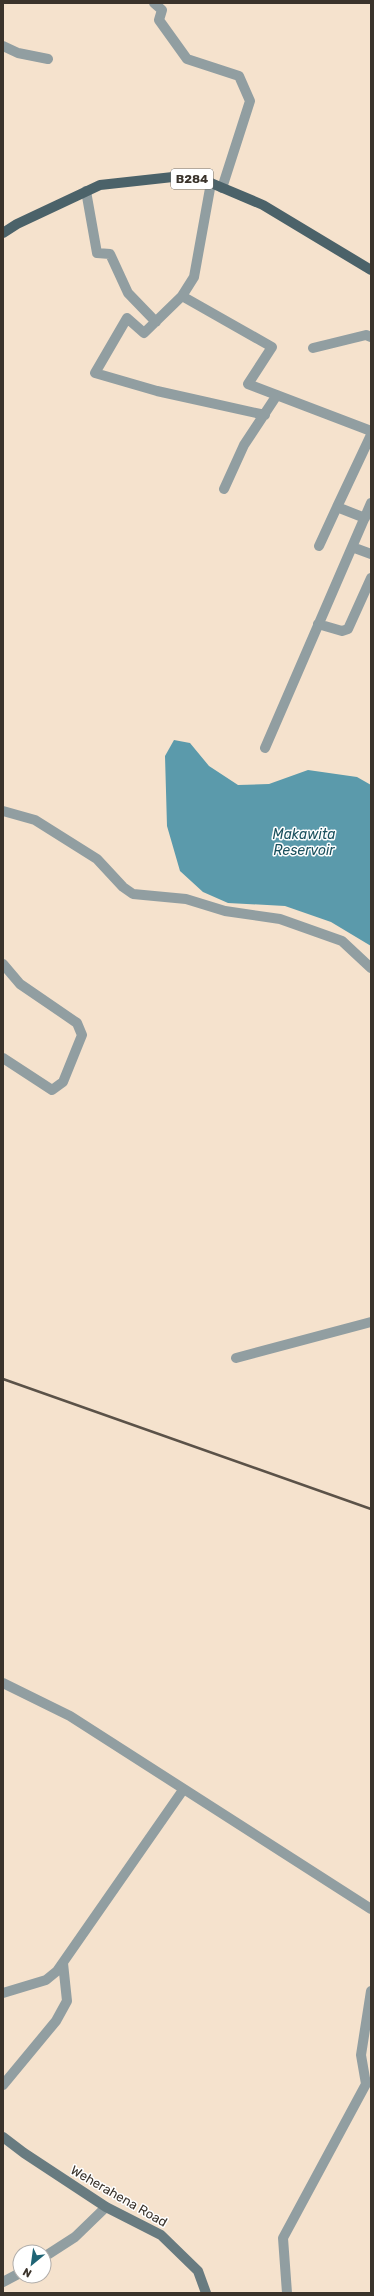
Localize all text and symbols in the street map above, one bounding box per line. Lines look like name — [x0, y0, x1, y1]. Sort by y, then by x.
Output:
road number: B284 — [171, 169, 213, 189]
water label: Makawita Reservoir — [273, 826, 336, 859]
street label: Weherahena Road — [68, 2162, 170, 2230]
north arrow — [12, 2244, 52, 2284]
text: N — [21, 2265, 34, 2280]

